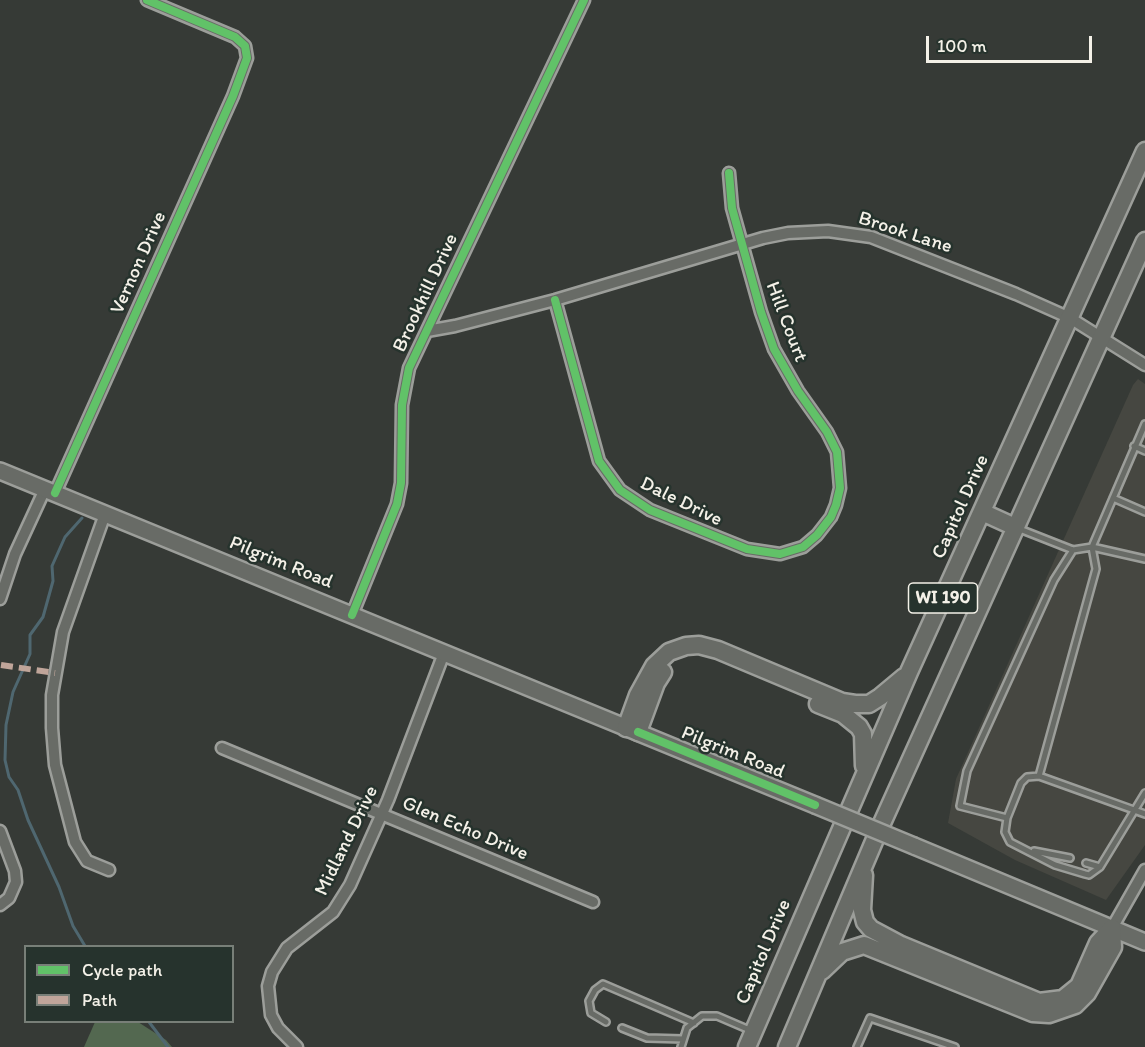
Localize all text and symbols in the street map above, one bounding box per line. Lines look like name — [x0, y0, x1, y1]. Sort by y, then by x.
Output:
scale bar — [929, 24, 1096, 62]
text: 100 m — [937, 35, 987, 57]
street label: Brook Lane — [855, 207, 955, 259]
street label: Vernon Drive — [106, 208, 172, 318]
street label: Brookhill Drive — [388, 230, 464, 356]
street label: Hill Court — [760, 278, 812, 366]
street label: Capitol Drive — [927, 451, 995, 563]
street label: Dale Drive — [636, 472, 726, 532]
street label: Pilgrim Road — [226, 531, 336, 595]
road number: WI 190 — [908, 583, 978, 613]
street label: Pilgrim Road — [678, 721, 788, 785]
street label: Midland Drive — [310, 782, 384, 900]
street label: Glen Echo Drive — [398, 792, 532, 866]
street label: Capitol Drive — [731, 896, 797, 1008]
legend — [24, 945, 234, 1023]
text: Cycle path — [82, 959, 162, 981]
text: Path — [82, 989, 117, 1011]

